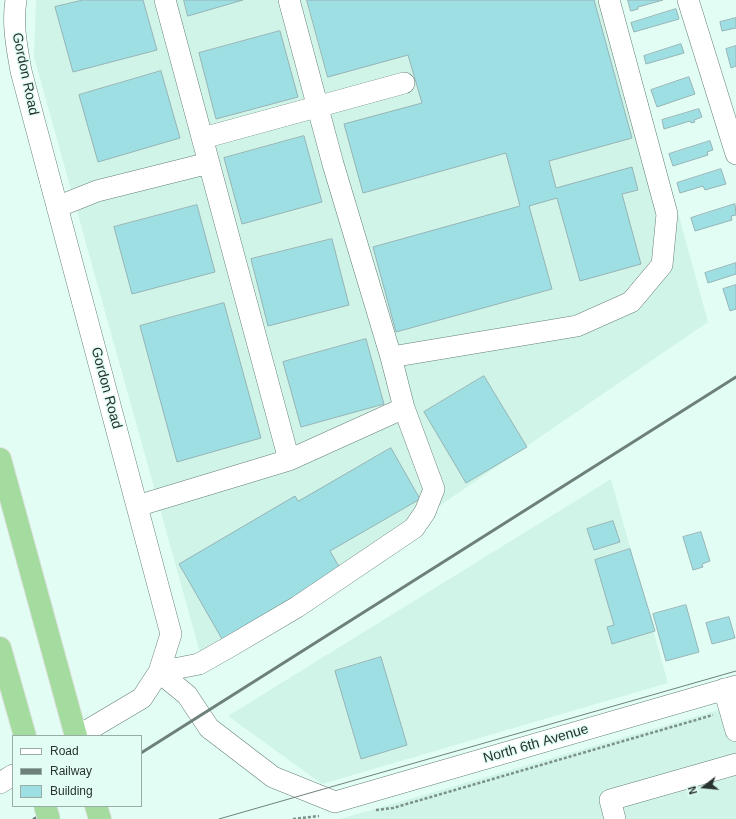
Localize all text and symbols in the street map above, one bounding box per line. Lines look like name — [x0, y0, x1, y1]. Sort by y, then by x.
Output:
street label: Gordon Road — [8, 31, 42, 117]
street label: Gordon Road — [87, 345, 125, 431]
street label: North 6th Avenue — [481, 721, 591, 767]
legend — [12, 735, 142, 807]
text: Road — [50, 744, 79, 758]
text: Railway — [50, 764, 92, 778]
north arrow — [684, 767, 724, 807]
text: Building — [50, 784, 93, 798]
text: N — [686, 785, 699, 796]

